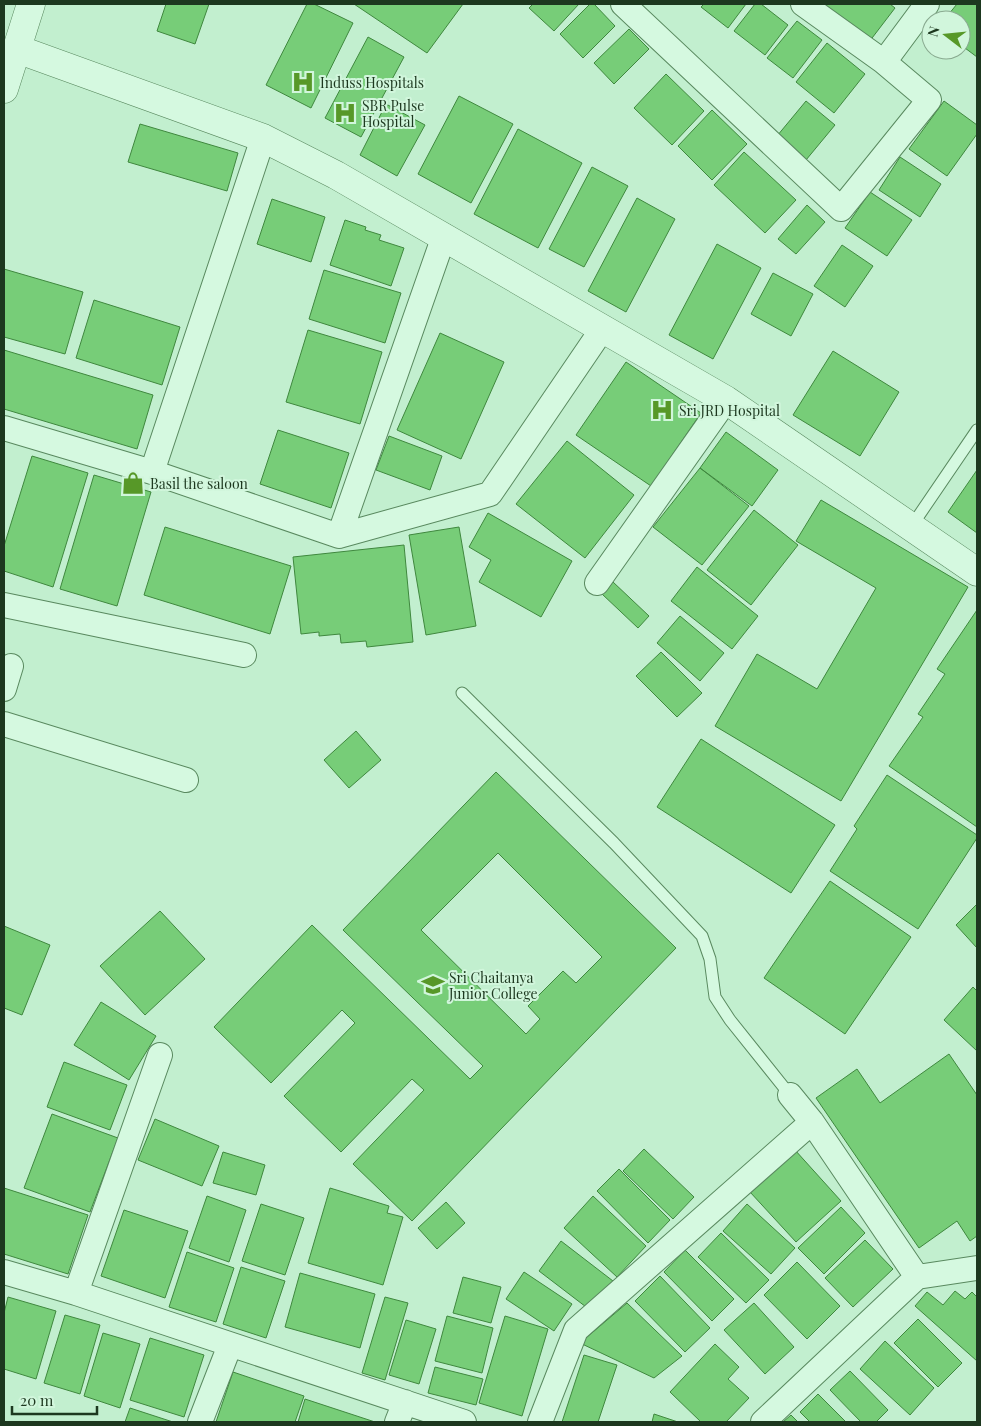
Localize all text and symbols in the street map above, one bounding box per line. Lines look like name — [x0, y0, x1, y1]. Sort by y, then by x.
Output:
north arrow — [921, 10, 971, 60]
text: N — [922, 24, 944, 39]
hospital icon: Induss Hospitals — [290, 69, 316, 95]
place label: Induss Hospitals — [320, 73, 424, 92]
place label: SBR Pulse Hospital — [362, 96, 424, 131]
hospital icon: SBR Pulse Hospital — [332, 100, 358, 126]
hospital icon: Sri JRD Hospital — [649, 397, 675, 423]
place label: Sri JRD Hospital — [679, 401, 780, 420]
shop icon: Basil the saloon — [120, 470, 146, 496]
place label: Basil the saloon — [150, 474, 249, 493]
place label: Sri Chaitanya Junior College — [448, 968, 538, 1003]
school or university icon: Sri Chaitanya Junior College — [420, 972, 446, 998]
scale bar — [12, 1384, 98, 1416]
text: 20 m — [20, 1390, 54, 1410]

